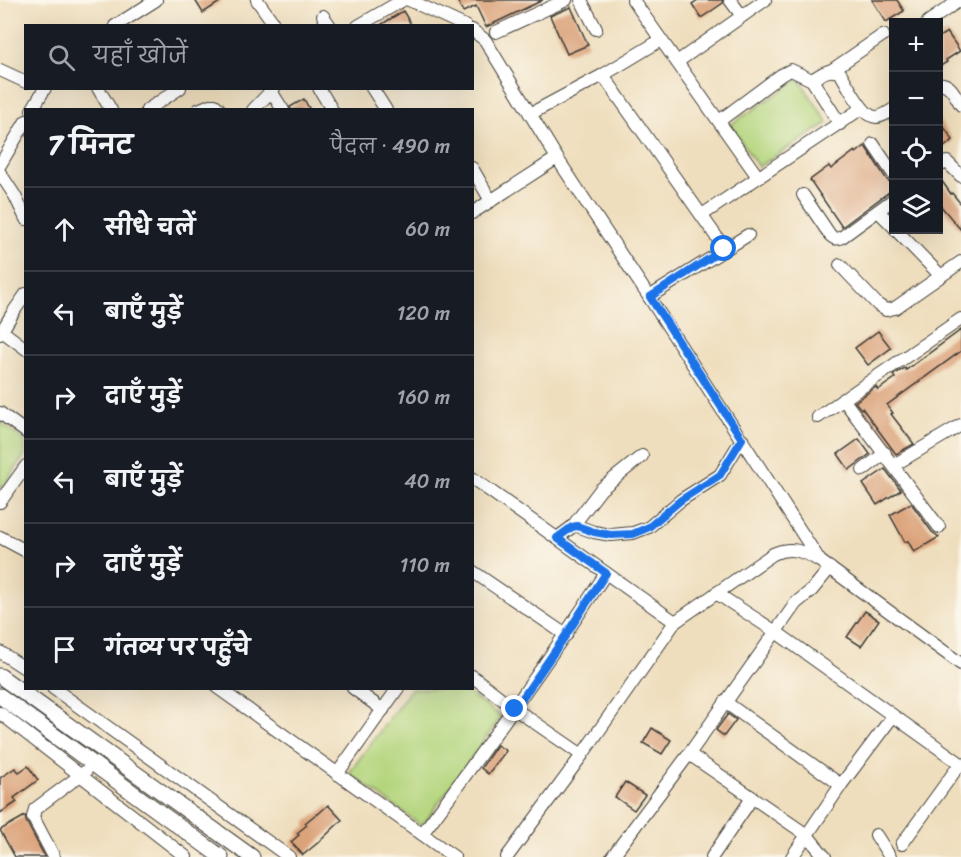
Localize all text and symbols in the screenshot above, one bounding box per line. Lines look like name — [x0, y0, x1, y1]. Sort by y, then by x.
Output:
map controls — [889, 18, 943, 234]
button: + — [889, 18, 943, 72]
search box — [24, 24, 474, 90]
text: यहाँ खोजें — [93, 36, 188, 75]
icon: search — [45, 41, 78, 74]
button: − — [889, 72, 943, 126]
text: 7 मिनट — [48, 122, 133, 168]
button: locate — [889, 126, 943, 180]
text: पैदल · 490 m — [330, 129, 450, 164]
button: layers — [889, 180, 943, 234]
text: सीधे चलें — [105, 208, 195, 247]
text: 60 m — [405, 212, 450, 247]
icon: ahead — [48, 213, 81, 246]
route start — [710, 235, 736, 261]
text: बाएँ मुड़ें — [105, 292, 182, 331]
text: 120 m — [397, 296, 450, 331]
icon: left — [48, 297, 81, 330]
text: दाएँ मुड़ें — [105, 376, 182, 415]
text: 160 m — [397, 380, 450, 415]
icon: right — [48, 381, 81, 414]
text: बाएँ मुड़ें — [105, 460, 182, 499]
text: 40 m — [404, 464, 450, 499]
icon: left — [48, 465, 81, 498]
text: दाएँ मुड़ें — [105, 544, 182, 583]
text: 110 m — [400, 548, 450, 583]
icon: right — [48, 549, 81, 582]
text: गंतव्य पर पहुँचे — [105, 628, 250, 667]
icon: arrive — [48, 633, 81, 666]
route end — [501, 695, 527, 721]

